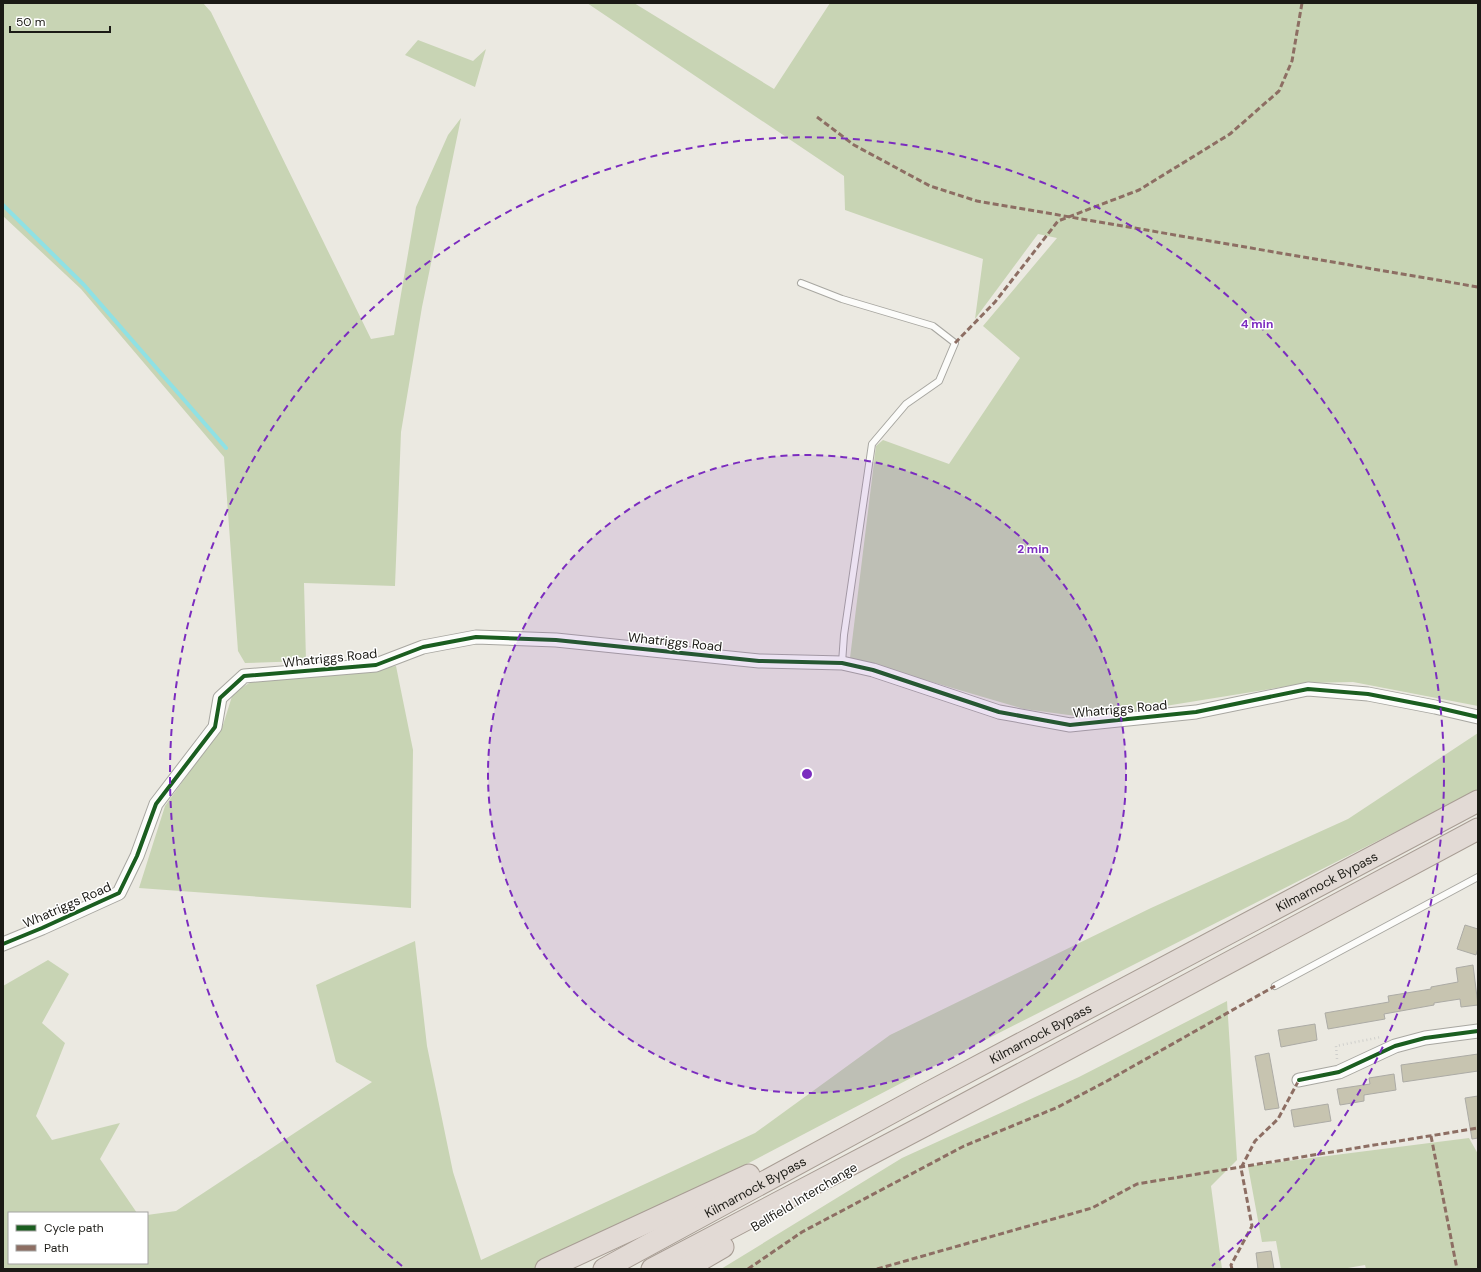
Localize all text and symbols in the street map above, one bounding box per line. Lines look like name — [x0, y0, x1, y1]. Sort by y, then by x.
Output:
scale bar — [10, 8, 110, 34]
text: 50 m — [16, 14, 45, 30]
text: 4 min — [1241, 316, 1273, 332]
text: 2 min — [1017, 541, 1049, 557]
street label: Whatriggs Road — [627, 629, 723, 655]
street label: Whatriggs Road — [282, 645, 378, 671]
street label: Whatriggs Road — [1072, 696, 1168, 722]
centre of rings — [800, 767, 814, 781]
street label: Kilmarnock Bypass — [1273, 847, 1381, 915]
street label: Whatriggs Road — [20, 878, 114, 932]
street label: Kilmarnock Bypass — [986, 999, 1094, 1067]
street label: Kilmarnock Bypass — [701, 1152, 809, 1221]
street label: Bellfield Interchange — [748, 1158, 860, 1236]
legend — [8, 1212, 148, 1264]
text: Cycle path — [44, 1220, 104, 1236]
text: Path — [44, 1240, 69, 1256]

